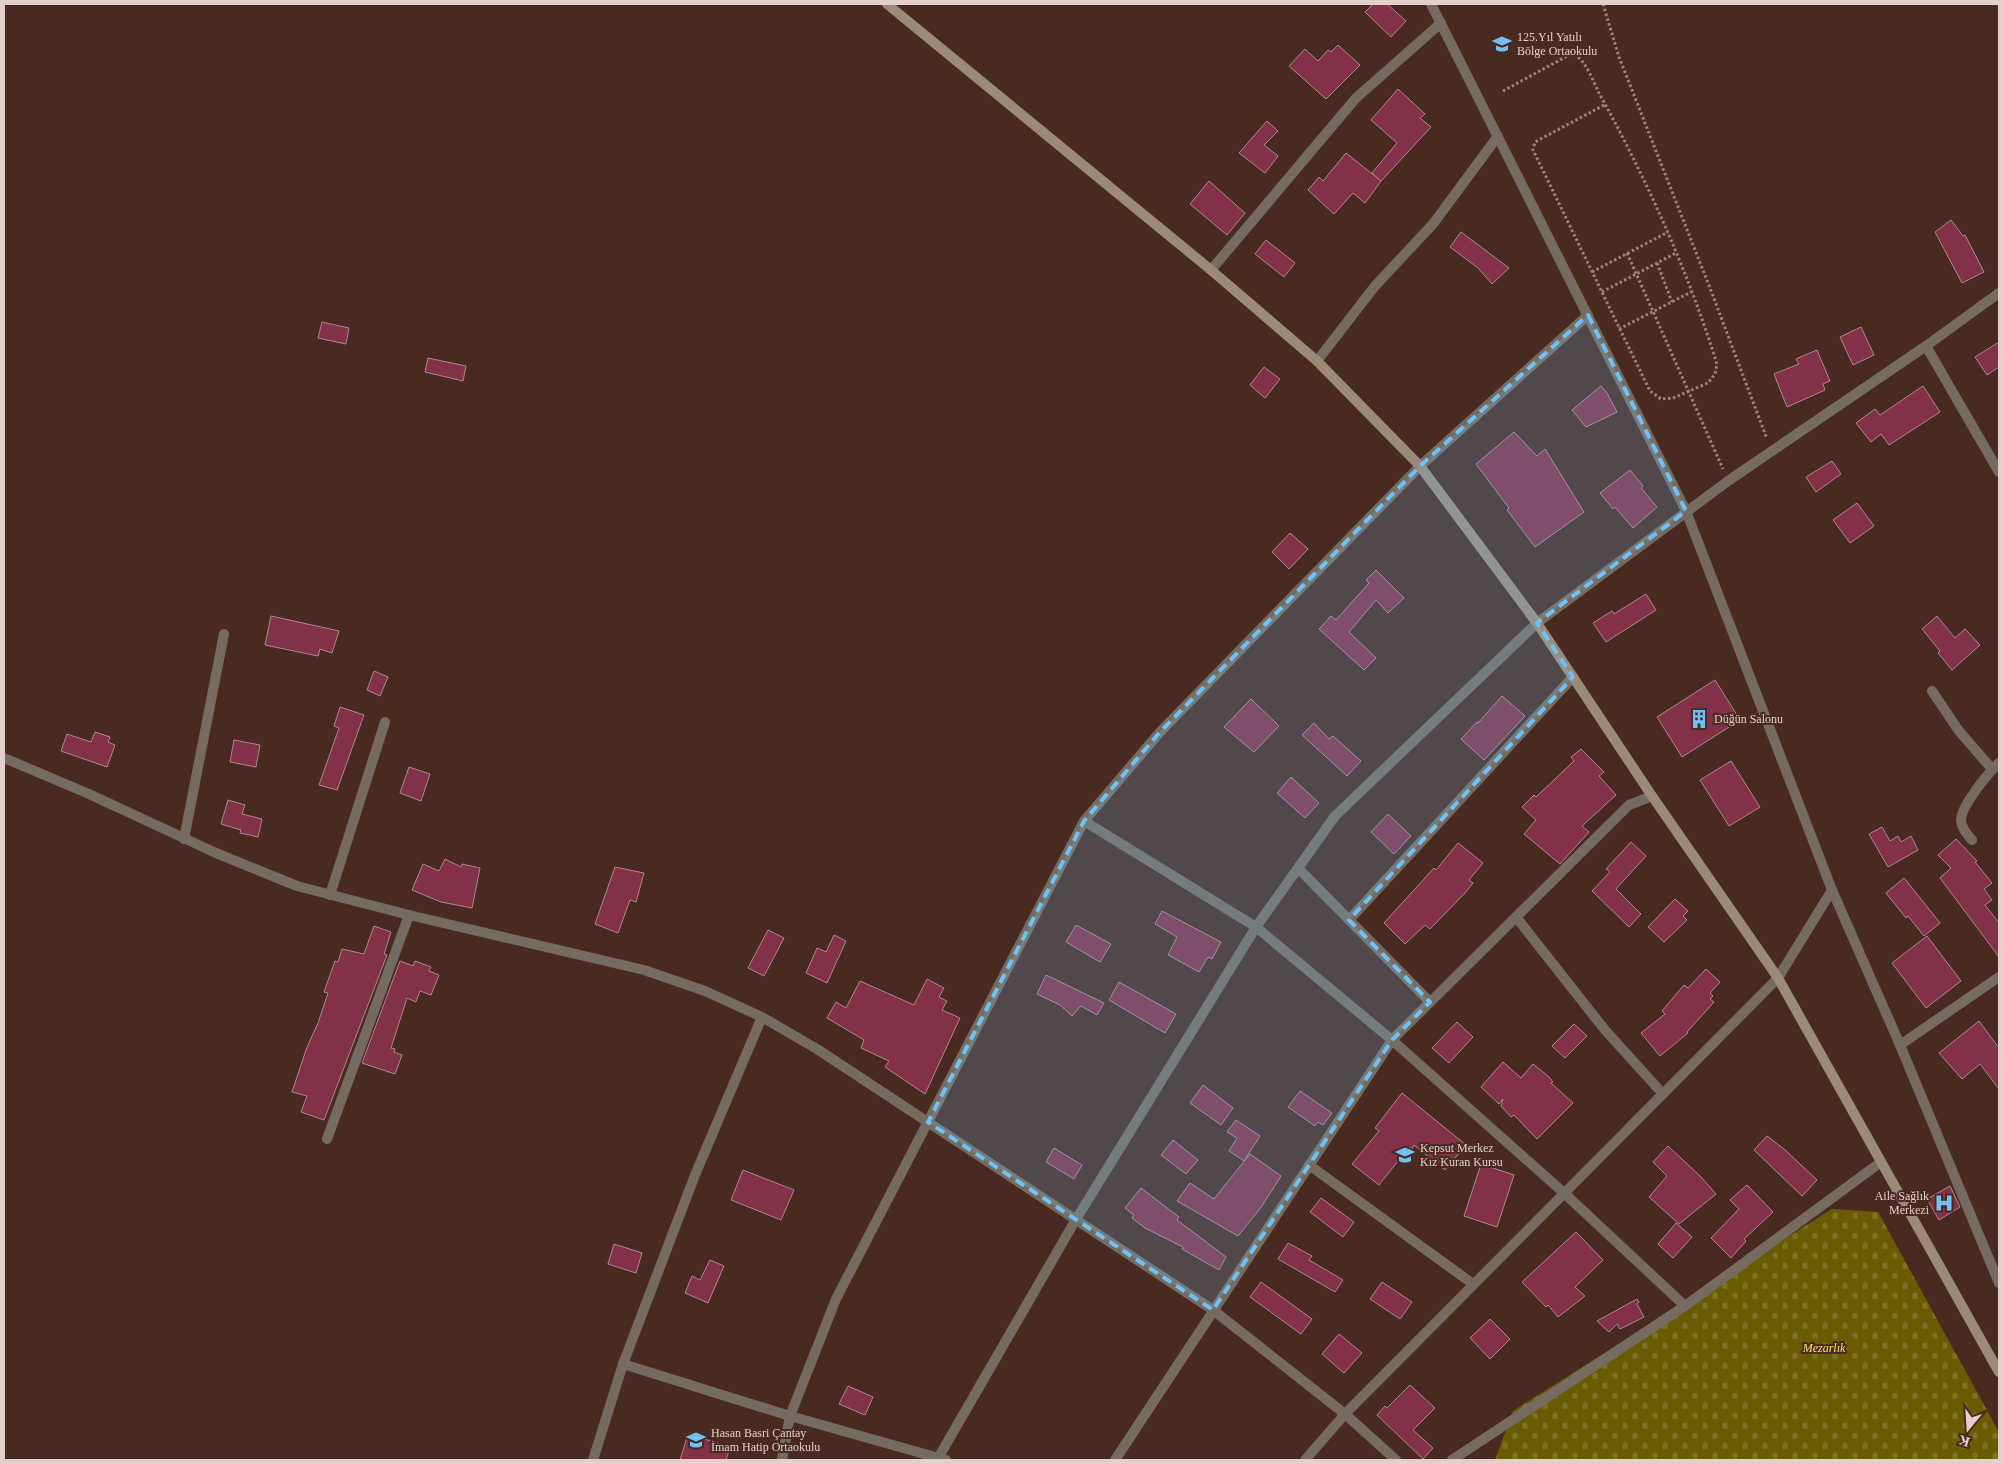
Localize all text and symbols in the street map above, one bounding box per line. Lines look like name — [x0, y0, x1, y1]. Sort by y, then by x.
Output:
place label: 125.Yıl Yatılı Bölge Ortaokulu — [1517, 30, 1597, 58]
school or university icon: 125.Yıl Yatılı Bölge Ortaokulu — [1491, 33, 1513, 55]
building icon: Düğün Salonu — [1688, 708, 1710, 730]
place label: Düğün Salonu — [1714, 712, 1783, 726]
place label: Kepsut Merkez Kız Kuran Kursu — [1420, 1141, 1503, 1169]
school or university icon: Kepsut Merkez Kız Kuran Kursu — [1394, 1144, 1416, 1166]
place label: Aile Sağlık Merkezi — [1875, 1189, 1930, 1217]
hospital icon: Aile Sağlık Merkezi — [1933, 1192, 1955, 1214]
park label: Mezarlık — [1802, 1341, 1846, 1355]
north arrow — [1943, 1404, 1993, 1454]
place label: Hasan Basri Çantay İmam Hatip Ortaokulu — [711, 1426, 820, 1454]
school or university icon: Hasan Basri Çantay İmam Hatip Ortaokulu — [685, 1429, 707, 1451]
text: K — [1957, 1432, 1972, 1450]

